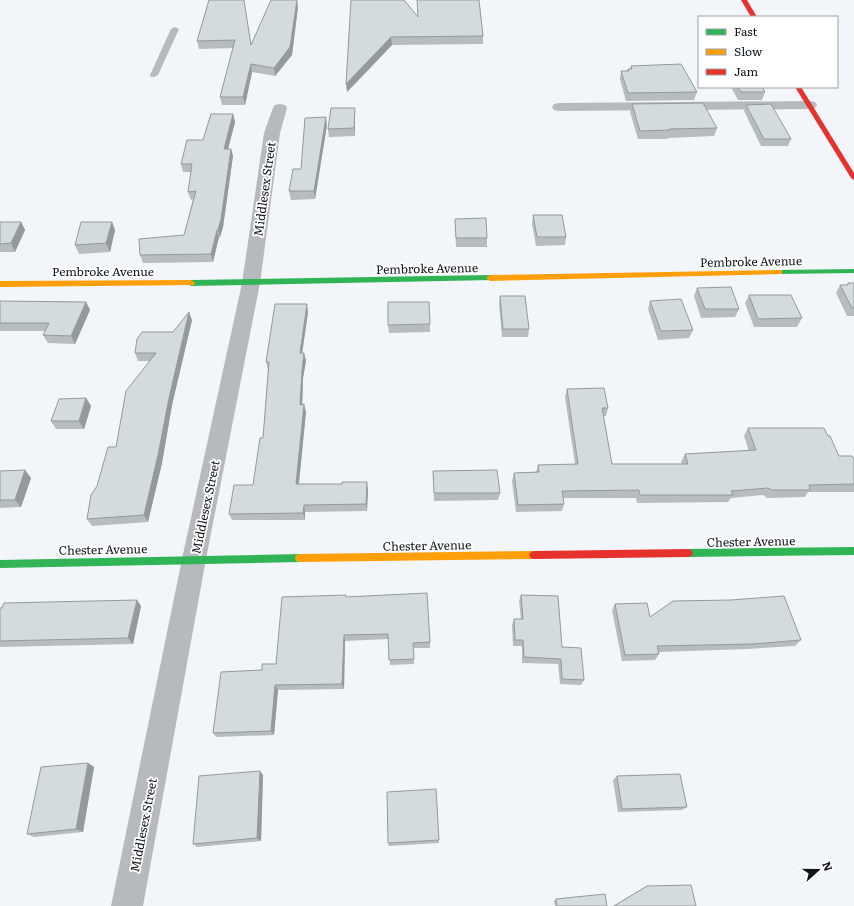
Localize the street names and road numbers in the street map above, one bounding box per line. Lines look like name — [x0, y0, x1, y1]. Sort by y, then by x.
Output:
street label: Middlesex Street — [248, 140, 280, 238]
street label: Pembroke Avenue — [700, 251, 802, 271]
street label: Pembroke Avenue — [376, 258, 478, 278]
street label: Pembroke Avenue — [52, 262, 154, 280]
street label: Middlesex Street — [186, 458, 224, 556]
street label: Chester Avenue — [707, 531, 795, 551]
street label: Chester Avenue — [383, 535, 471, 555]
street label: Chester Avenue — [59, 539, 147, 559]
street label: Middlesex Street — [125, 776, 161, 874]

